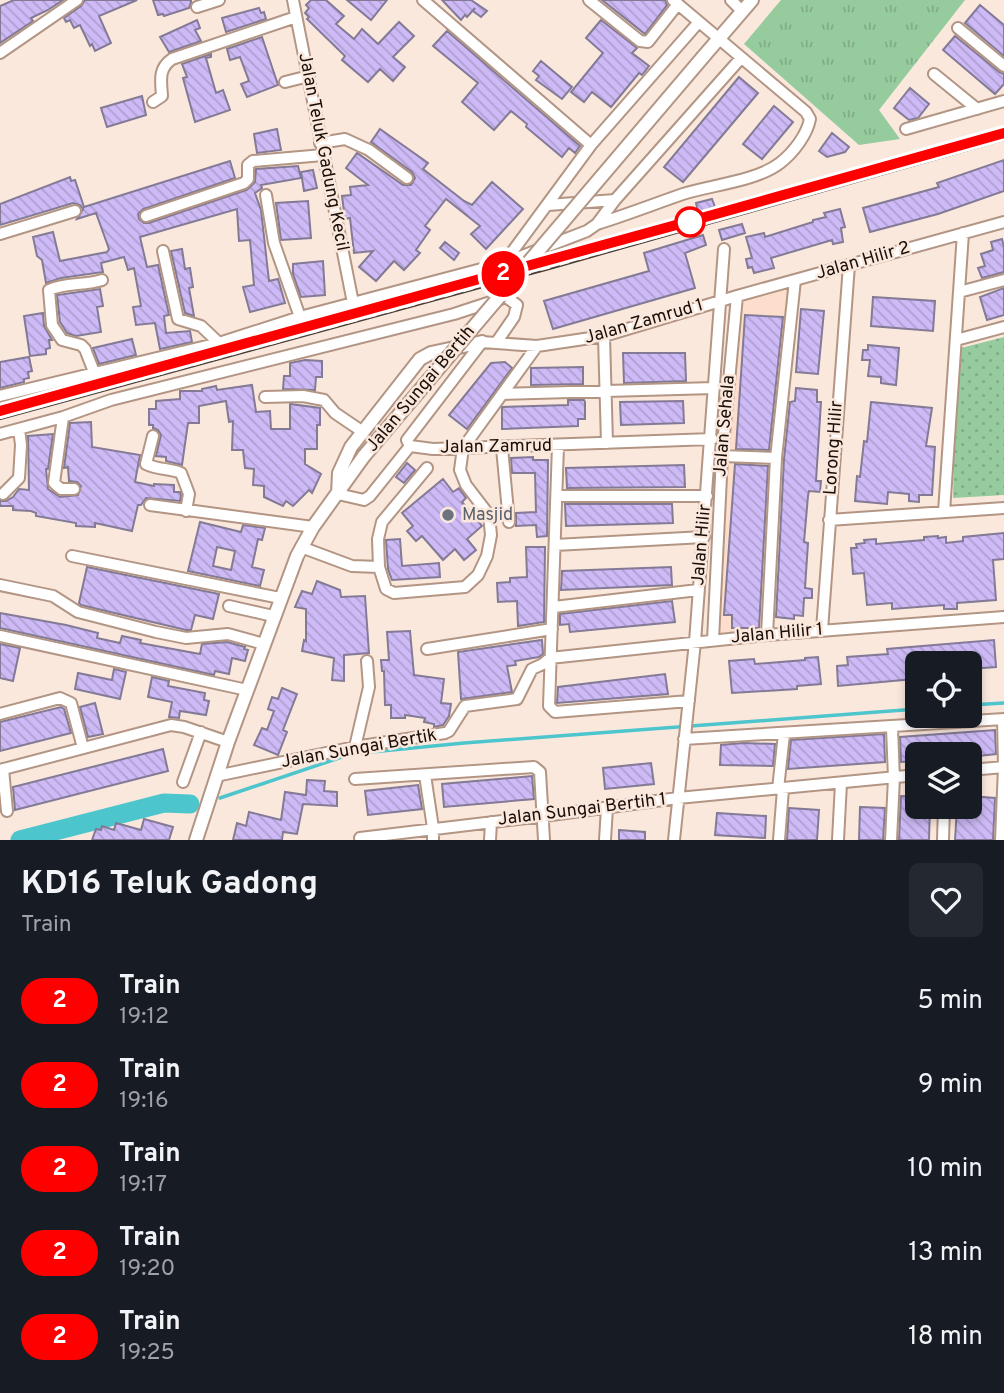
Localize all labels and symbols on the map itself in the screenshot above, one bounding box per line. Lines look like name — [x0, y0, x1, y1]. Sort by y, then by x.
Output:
street label: Jalan Teluk Gadung Kecil — [292, 51, 354, 253]
unlabelled marker — [675, 207, 705, 237]
street label: Jalan Hilir 2 — [813, 237, 913, 285]
line badge: 2 — [480, 251, 526, 297]
street label: Jalan Zamrud 1 — [582, 294, 706, 350]
street label: Jalan Sungai Bertih — [361, 321, 481, 457]
street label: Jalan Sehala — [709, 374, 741, 478]
street label: Lorong Hilir — [819, 400, 849, 496]
street label: Jalan Zamrud — [440, 435, 552, 459]
street label: Jalan Hilir — [687, 503, 717, 587]
place label: Masjid — [462, 504, 513, 527]
marker: Masjid — [440, 507, 456, 523]
street label: Jalan Hilir 1 — [730, 619, 824, 649]
street label: Jalan Sungai Bertik — [279, 724, 439, 774]
street label: Jalan Sungai Bertih 1 — [497, 788, 667, 832]

